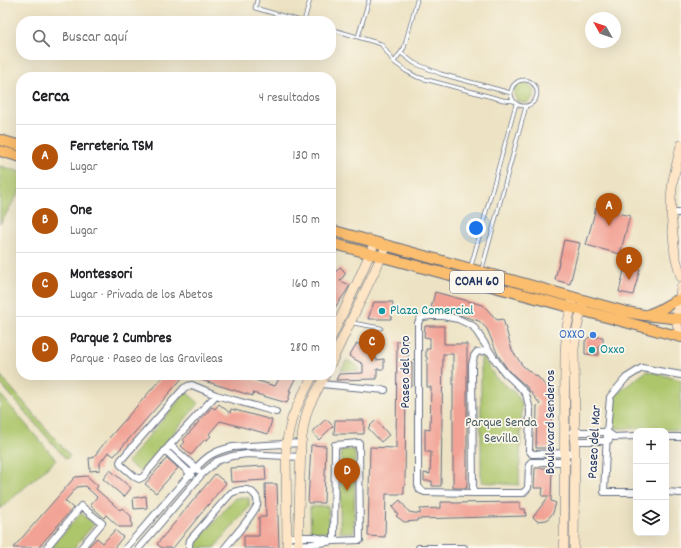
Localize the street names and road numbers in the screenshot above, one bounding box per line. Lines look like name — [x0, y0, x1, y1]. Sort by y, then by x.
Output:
road number: COAH 60 — [450, 271, 504, 293]
street label: Paseo del Oro — [396, 335, 416, 409]
street label: Boulevard Senderos — [541, 370, 561, 474]
street label: Paseo del Mar — [583, 404, 607, 479]

